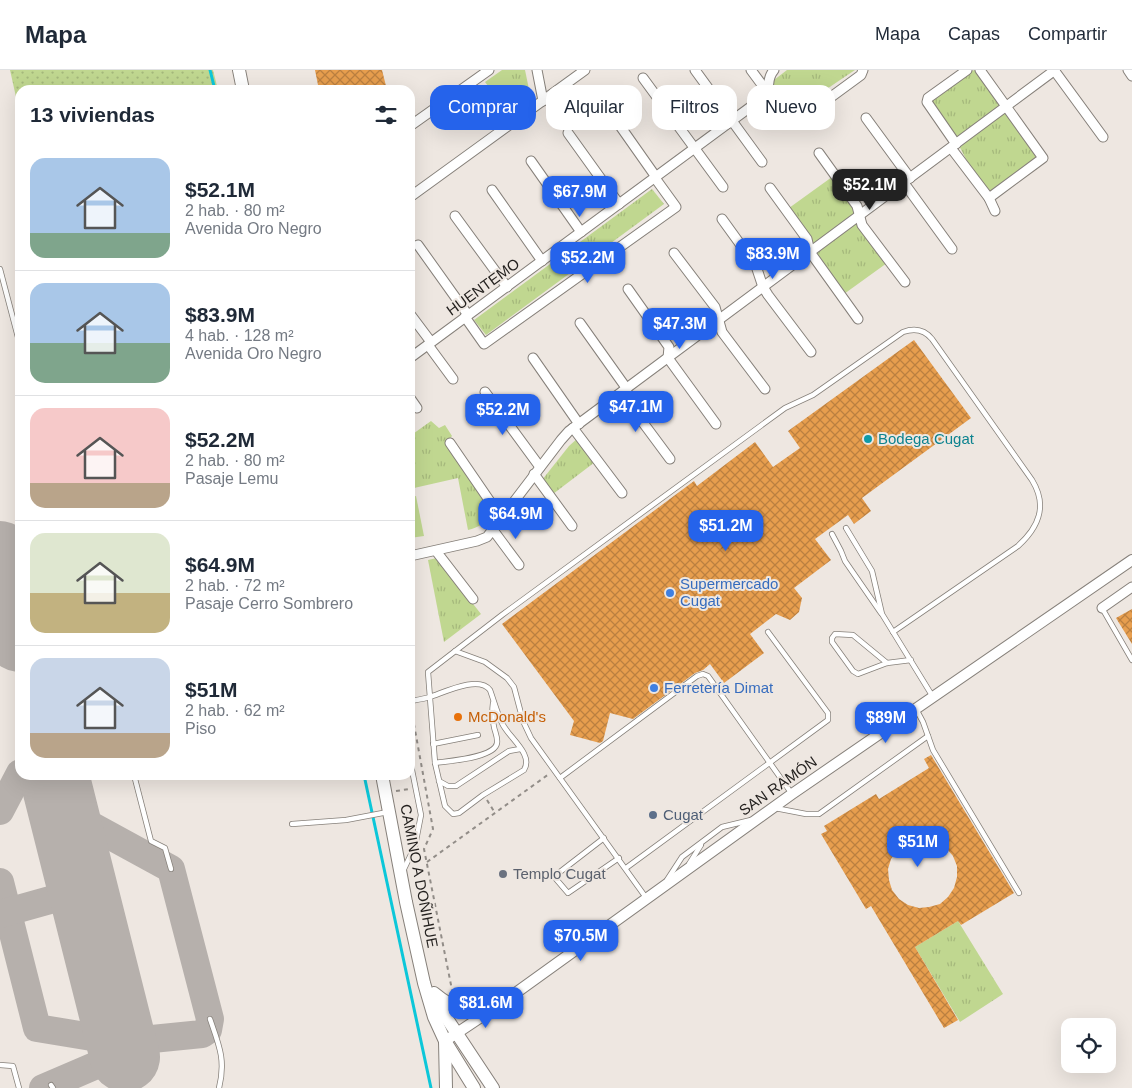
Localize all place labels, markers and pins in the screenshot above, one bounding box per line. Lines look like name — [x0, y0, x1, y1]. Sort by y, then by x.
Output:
pin: $52.1M — [829, 168, 911, 211]
pin: $67.9M — [539, 176, 621, 218]
pin: $83.9M — [732, 238, 814, 280]
pin: $52.2M — [547, 242, 629, 284]
pin: $47.3M — [639, 308, 721, 350]
pin: $47.1M — [595, 390, 677, 433]
pin: $52.2M — [462, 394, 544, 436]
place label: Bodega Cugat — [878, 430, 975, 447]
marker: Bodega Cugat — [862, 433, 874, 445]
pin: $64.9M — [475, 498, 557, 540]
pin: $51.2M — [685, 510, 767, 552]
place label: Supermercado Cugat — [680, 575, 778, 609]
marker: Supermercado Cugat — [664, 587, 676, 599]
place label: Ferretería Dimat — [664, 679, 774, 696]
marker: Ferretería Dimat — [648, 682, 660, 694]
pin: $89M — [856, 702, 916, 744]
place label: McDonald's — [468, 708, 546, 725]
marker: McDonald's — [452, 711, 464, 723]
place label: Cugat — [663, 806, 704, 823]
marker: Cugat — [647, 809, 659, 821]
pin: $51M — [888, 826, 948, 868]
place label: Templo Cugat — [513, 865, 606, 882]
marker: Templo Cugat — [497, 868, 509, 880]
pin: $70.5M — [540, 920, 622, 962]
pin: $81.6M — [445, 986, 527, 1029]

